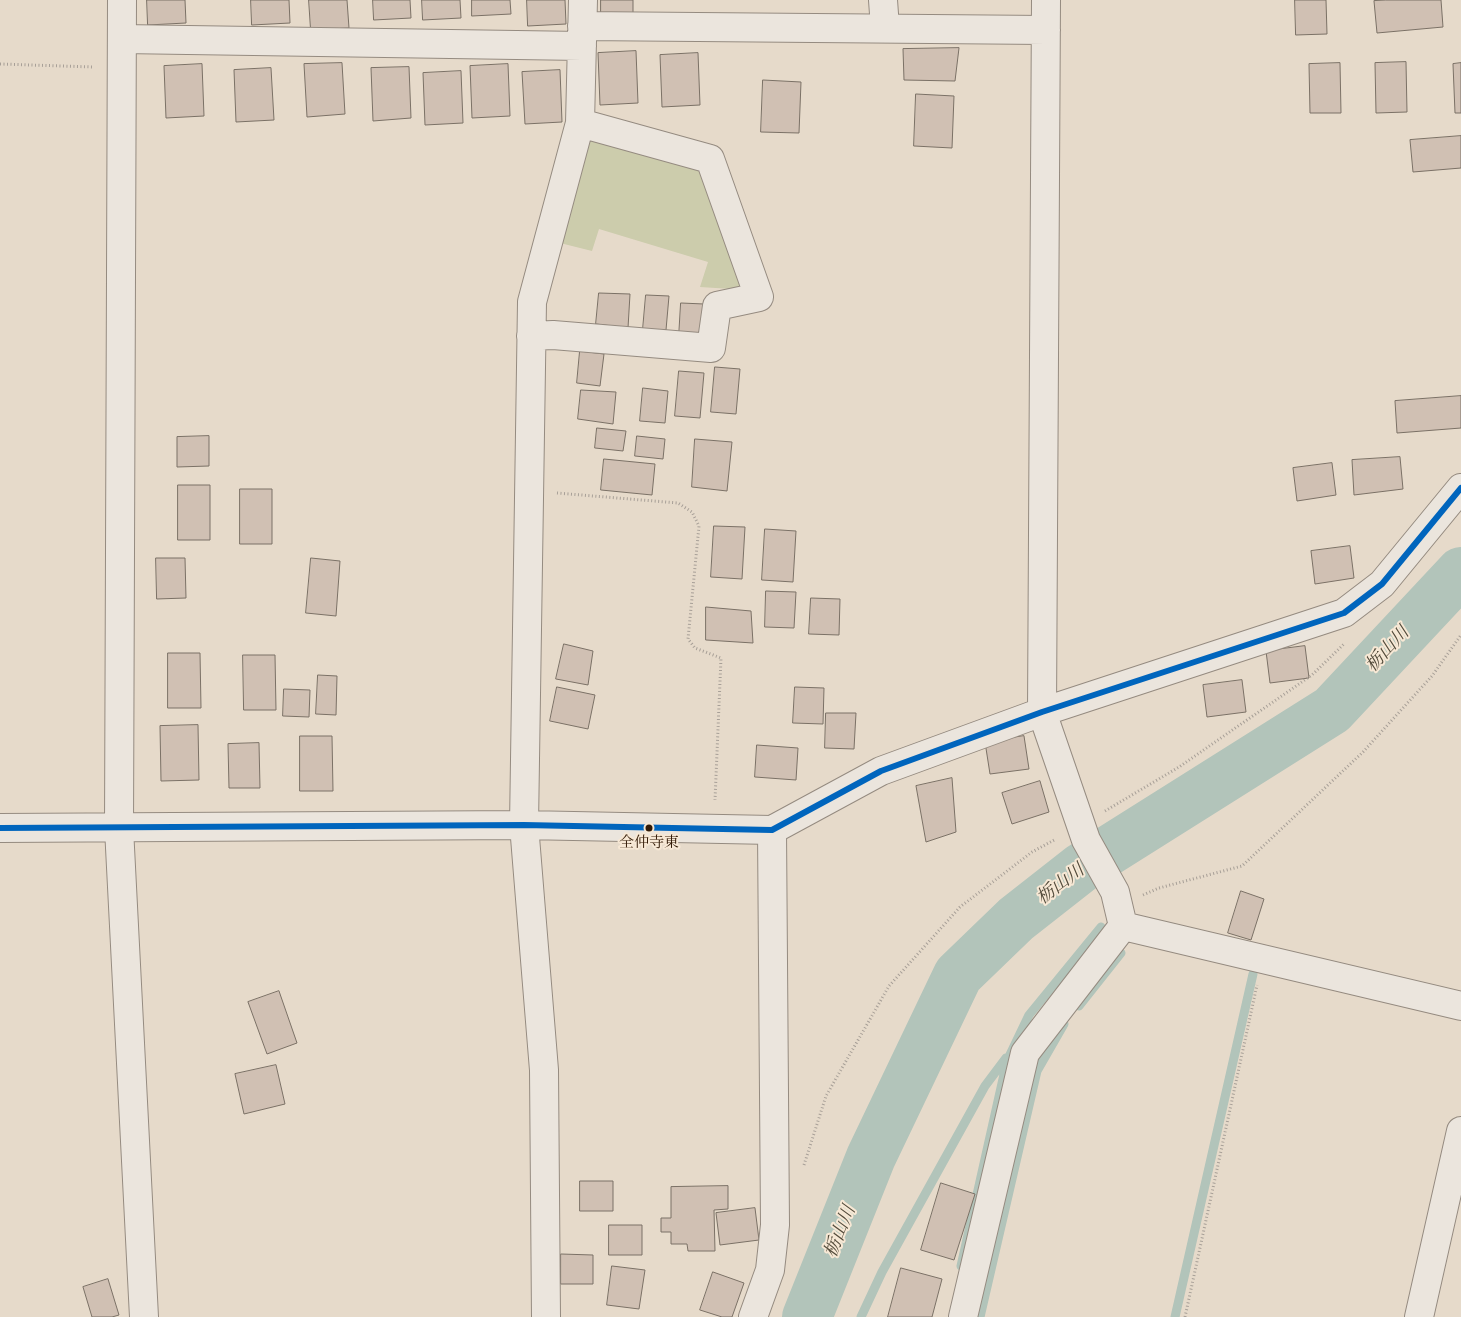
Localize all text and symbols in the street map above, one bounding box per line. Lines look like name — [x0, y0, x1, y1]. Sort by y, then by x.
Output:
water label: 栃山川 — [1362, 623, 1414, 677]
marker: 全仲寺東 — [644, 823, 654, 833]
place label: 全仲寺東 — [619, 835, 679, 853]
water label: 栃山川 — [1033, 860, 1089, 910]
water label: 栃山川 — [821, 1203, 861, 1261]

